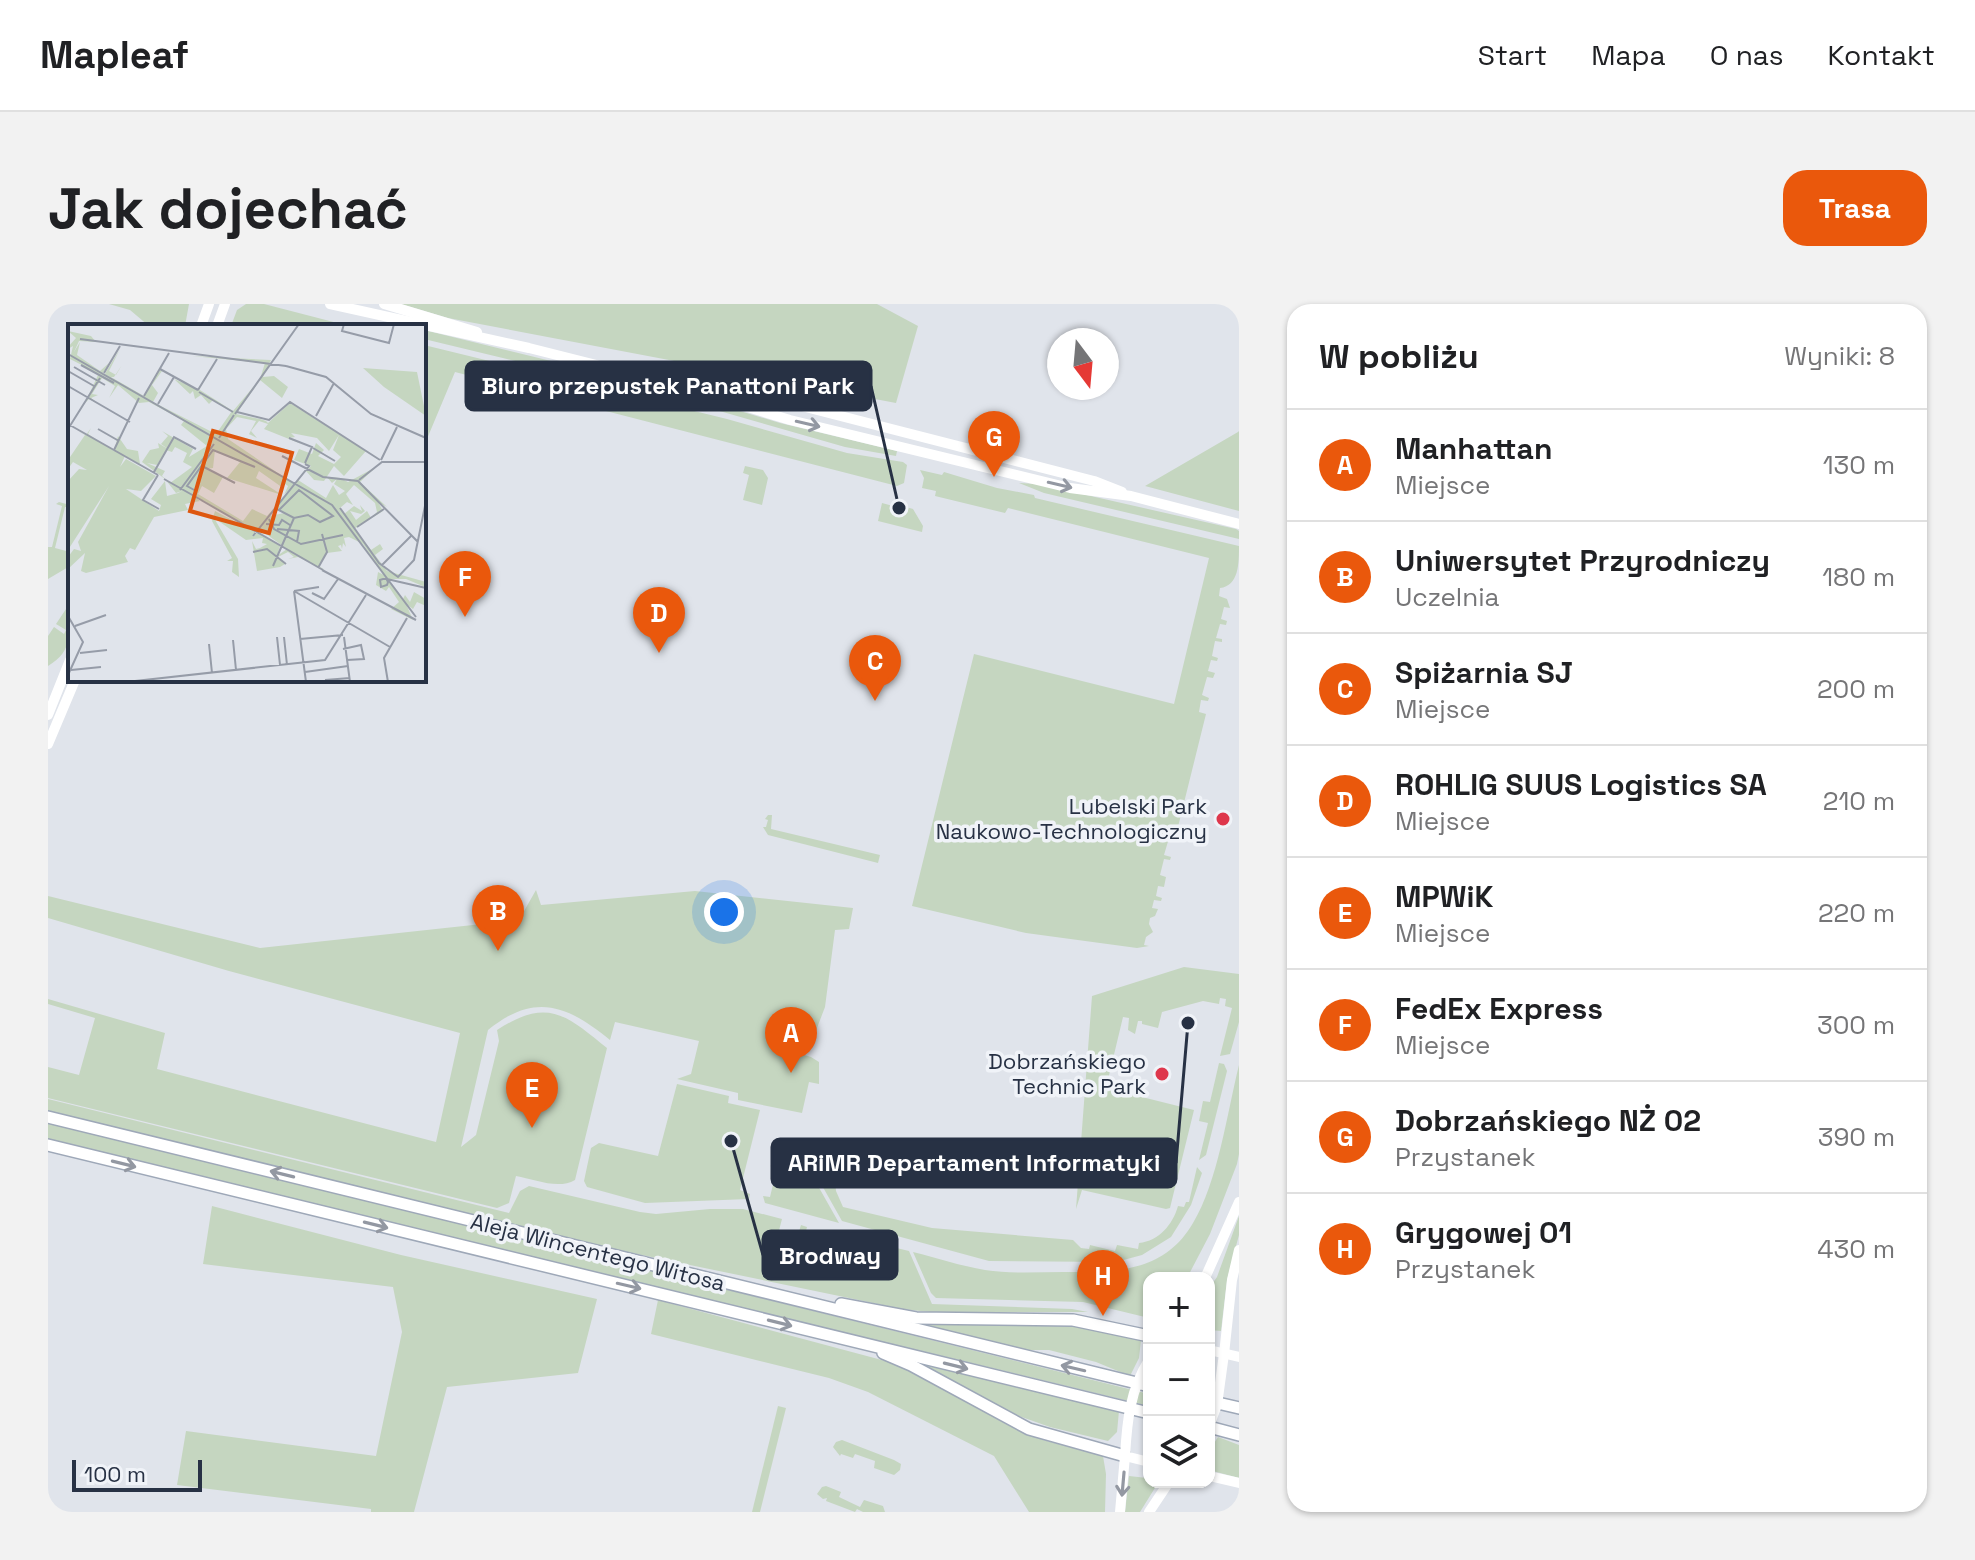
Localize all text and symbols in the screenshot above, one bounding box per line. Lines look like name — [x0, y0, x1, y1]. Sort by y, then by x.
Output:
text: Mapleaf — [40, 31, 189, 79]
text: Start — [1478, 37, 1547, 73]
text: Mapa — [1591, 37, 1666, 73]
text: O nas — [1710, 37, 1784, 73]
text: Kontakt — [1828, 37, 1935, 73]
button: Trasa — [1783, 170, 1927, 246]
text: Jak dojechać — [48, 173, 408, 244]
inset map — [68, 324, 426, 682]
north arrow — [1047, 328, 1119, 400]
text: W pobliżu — [1319, 335, 1479, 378]
text: Wyniki: 8 — [1784, 339, 1895, 373]
callout: Biuro przepustek Panattoni Park — [466, 362, 871, 410]
text: Biuro przepustek Panattoni Park — [482, 370, 855, 401]
pin: G — [968, 411, 1020, 477]
one-way arrow — [795, 418, 821, 433]
text: Manhattan — [1395, 429, 1552, 468]
text: A — [1337, 448, 1353, 482]
text: 130 m — [1823, 448, 1895, 482]
text: Miejsce — [1395, 468, 1490, 502]
one-way arrow — [1046, 478, 1072, 493]
text: Uniwersytet Przyrodniczy — [1395, 541, 1770, 580]
pin: F — [439, 551, 491, 617]
text: B — [1336, 560, 1354, 594]
text: 180 m — [1822, 560, 1895, 594]
text: Uczelnia — [1395, 580, 1499, 614]
pin: D — [633, 587, 685, 653]
pin: C — [849, 635, 901, 701]
text: Spiżarnia SJ — [1395, 653, 1573, 692]
text: C — [1337, 672, 1353, 706]
text: 200 m — [1817, 672, 1895, 706]
text: Miejsce — [1395, 692, 1490, 726]
text: ROHLIG SUUS Logistics SA — [1395, 765, 1767, 804]
text: D — [1336, 784, 1354, 818]
text: 210 m — [1823, 784, 1895, 818]
place label: Lubelski Park Naukowo-Technologiczny — [936, 792, 1207, 845]
text: Miejsce — [1395, 804, 1490, 838]
marker: Lubelski Park Naukowo-Technologiczny — [1214, 810, 1232, 828]
text: MPWiK — [1395, 877, 1493, 916]
pin: B — [472, 885, 524, 951]
your location — [704, 892, 744, 932]
text: E — [1338, 896, 1352, 930]
text: 220 m — [1818, 896, 1895, 930]
text: Miejsce — [1395, 916, 1490, 950]
text: FedEx Express — [1395, 989, 1603, 1028]
pin: A — [765, 1007, 817, 1073]
text: F — [1338, 1008, 1352, 1042]
text: 300 m — [1817, 1008, 1895, 1042]
text: Miejsce — [1395, 1028, 1490, 1062]
place label: Dobrzańskiego Technic Park — [988, 1047, 1146, 1100]
pin: E — [506, 1062, 558, 1128]
marker: Dobrzańskiego Technic Park — [1153, 1065, 1171, 1083]
text: Dobrzańskiego NŻ 02 — [1395, 1101, 1701, 1140]
text: G — [1336, 1120, 1354, 1154]
text: 390 m — [1818, 1120, 1895, 1154]
callout: ARiMR Departament Informatyki — [772, 1139, 1176, 1187]
text: Przystanek — [1395, 1140, 1535, 1174]
text: ARiMR Departament Informatyki — [788, 1147, 1160, 1178]
one-way arrow — [110, 1157, 136, 1172]
one-way arrow — [270, 1166, 295, 1181]
street label: Aleja Wincentego Witosa — [468, 1207, 729, 1297]
text: Grygowej 01 — [1395, 1213, 1572, 1252]
one-way arrow — [363, 1218, 389, 1233]
callout: Brodway — [763, 1231, 897, 1279]
text: H — [1336, 1232, 1354, 1266]
text: 430 m — [1817, 1232, 1895, 1266]
text: Brodway — [779, 1240, 881, 1271]
pin: H — [1077, 1250, 1129, 1316]
text: Przystanek — [1395, 1252, 1535, 1286]
map controls — [1143, 1272, 1215, 1488]
button: + — [1143, 1272, 1215, 1344]
one-way arrow — [616, 1279, 642, 1294]
one-way arrow — [767, 1316, 793, 1331]
button: − — [1143, 1344, 1215, 1416]
one-way arrow — [943, 1359, 969, 1374]
one-way arrow — [1061, 1360, 1087, 1375]
button: layers — [1143, 1416, 1215, 1488]
scale bar — [72, 1456, 202, 1492]
text: 100 m — [84, 1460, 146, 1488]
one-way arrow — [1116, 1470, 1131, 1497]

